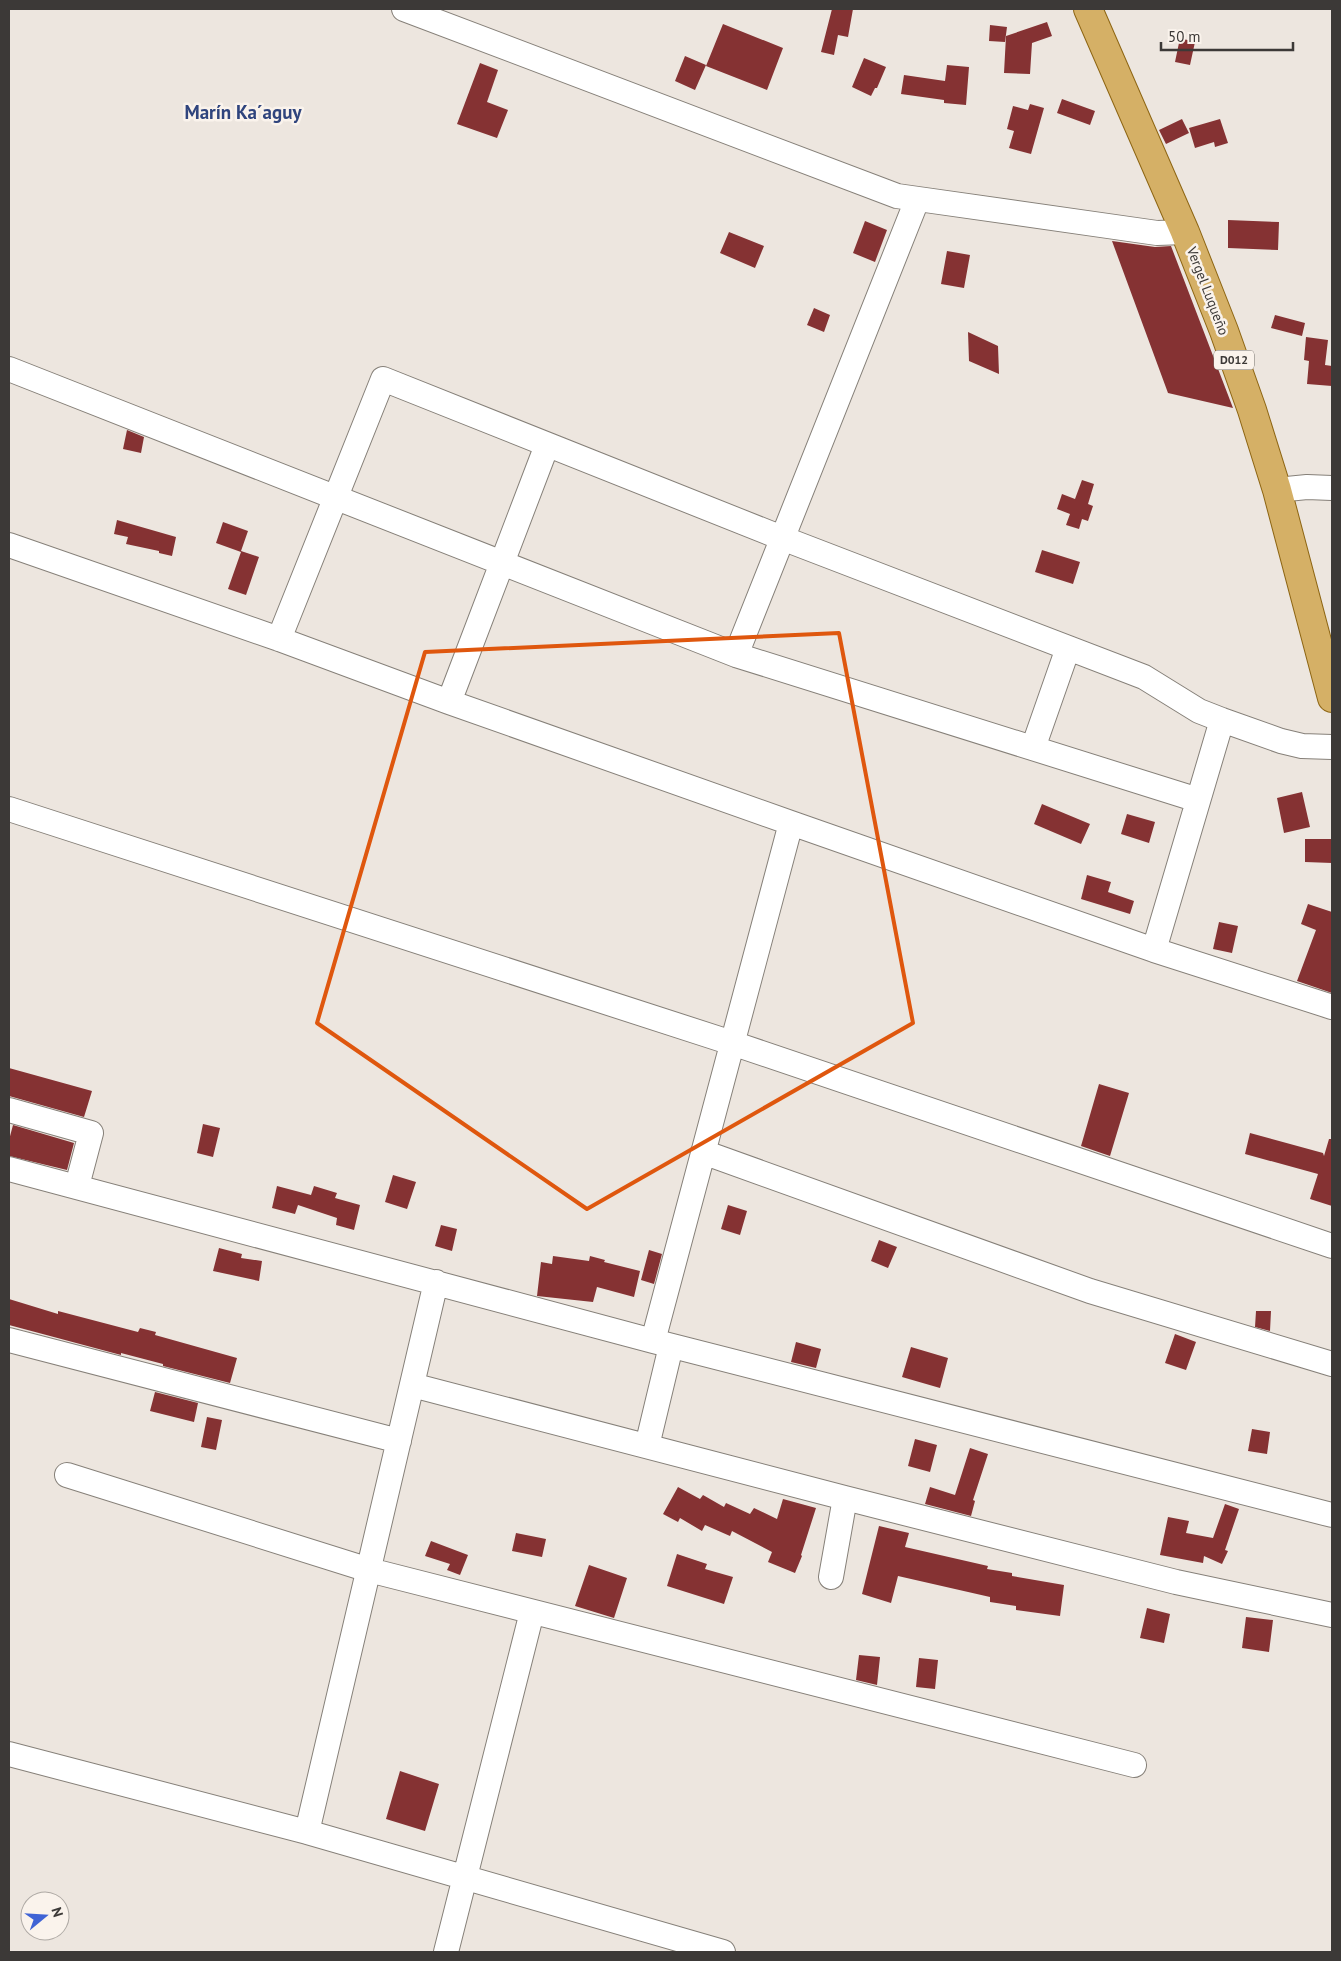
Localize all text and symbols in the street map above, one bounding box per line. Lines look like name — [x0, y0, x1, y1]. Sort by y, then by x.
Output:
scale bar — [1161, 20, 1294, 52]
text: 50 m — [1168, 27, 1201, 46]
district label: Marín Ka´aguy — [184, 100, 302, 124]
street label: Vergel Luqueño — [1183, 243, 1233, 338]
road number: D012 — [1214, 350, 1254, 370]
north arrow — [20, 1891, 70, 1941]
text: N — [47, 1905, 67, 1919]

